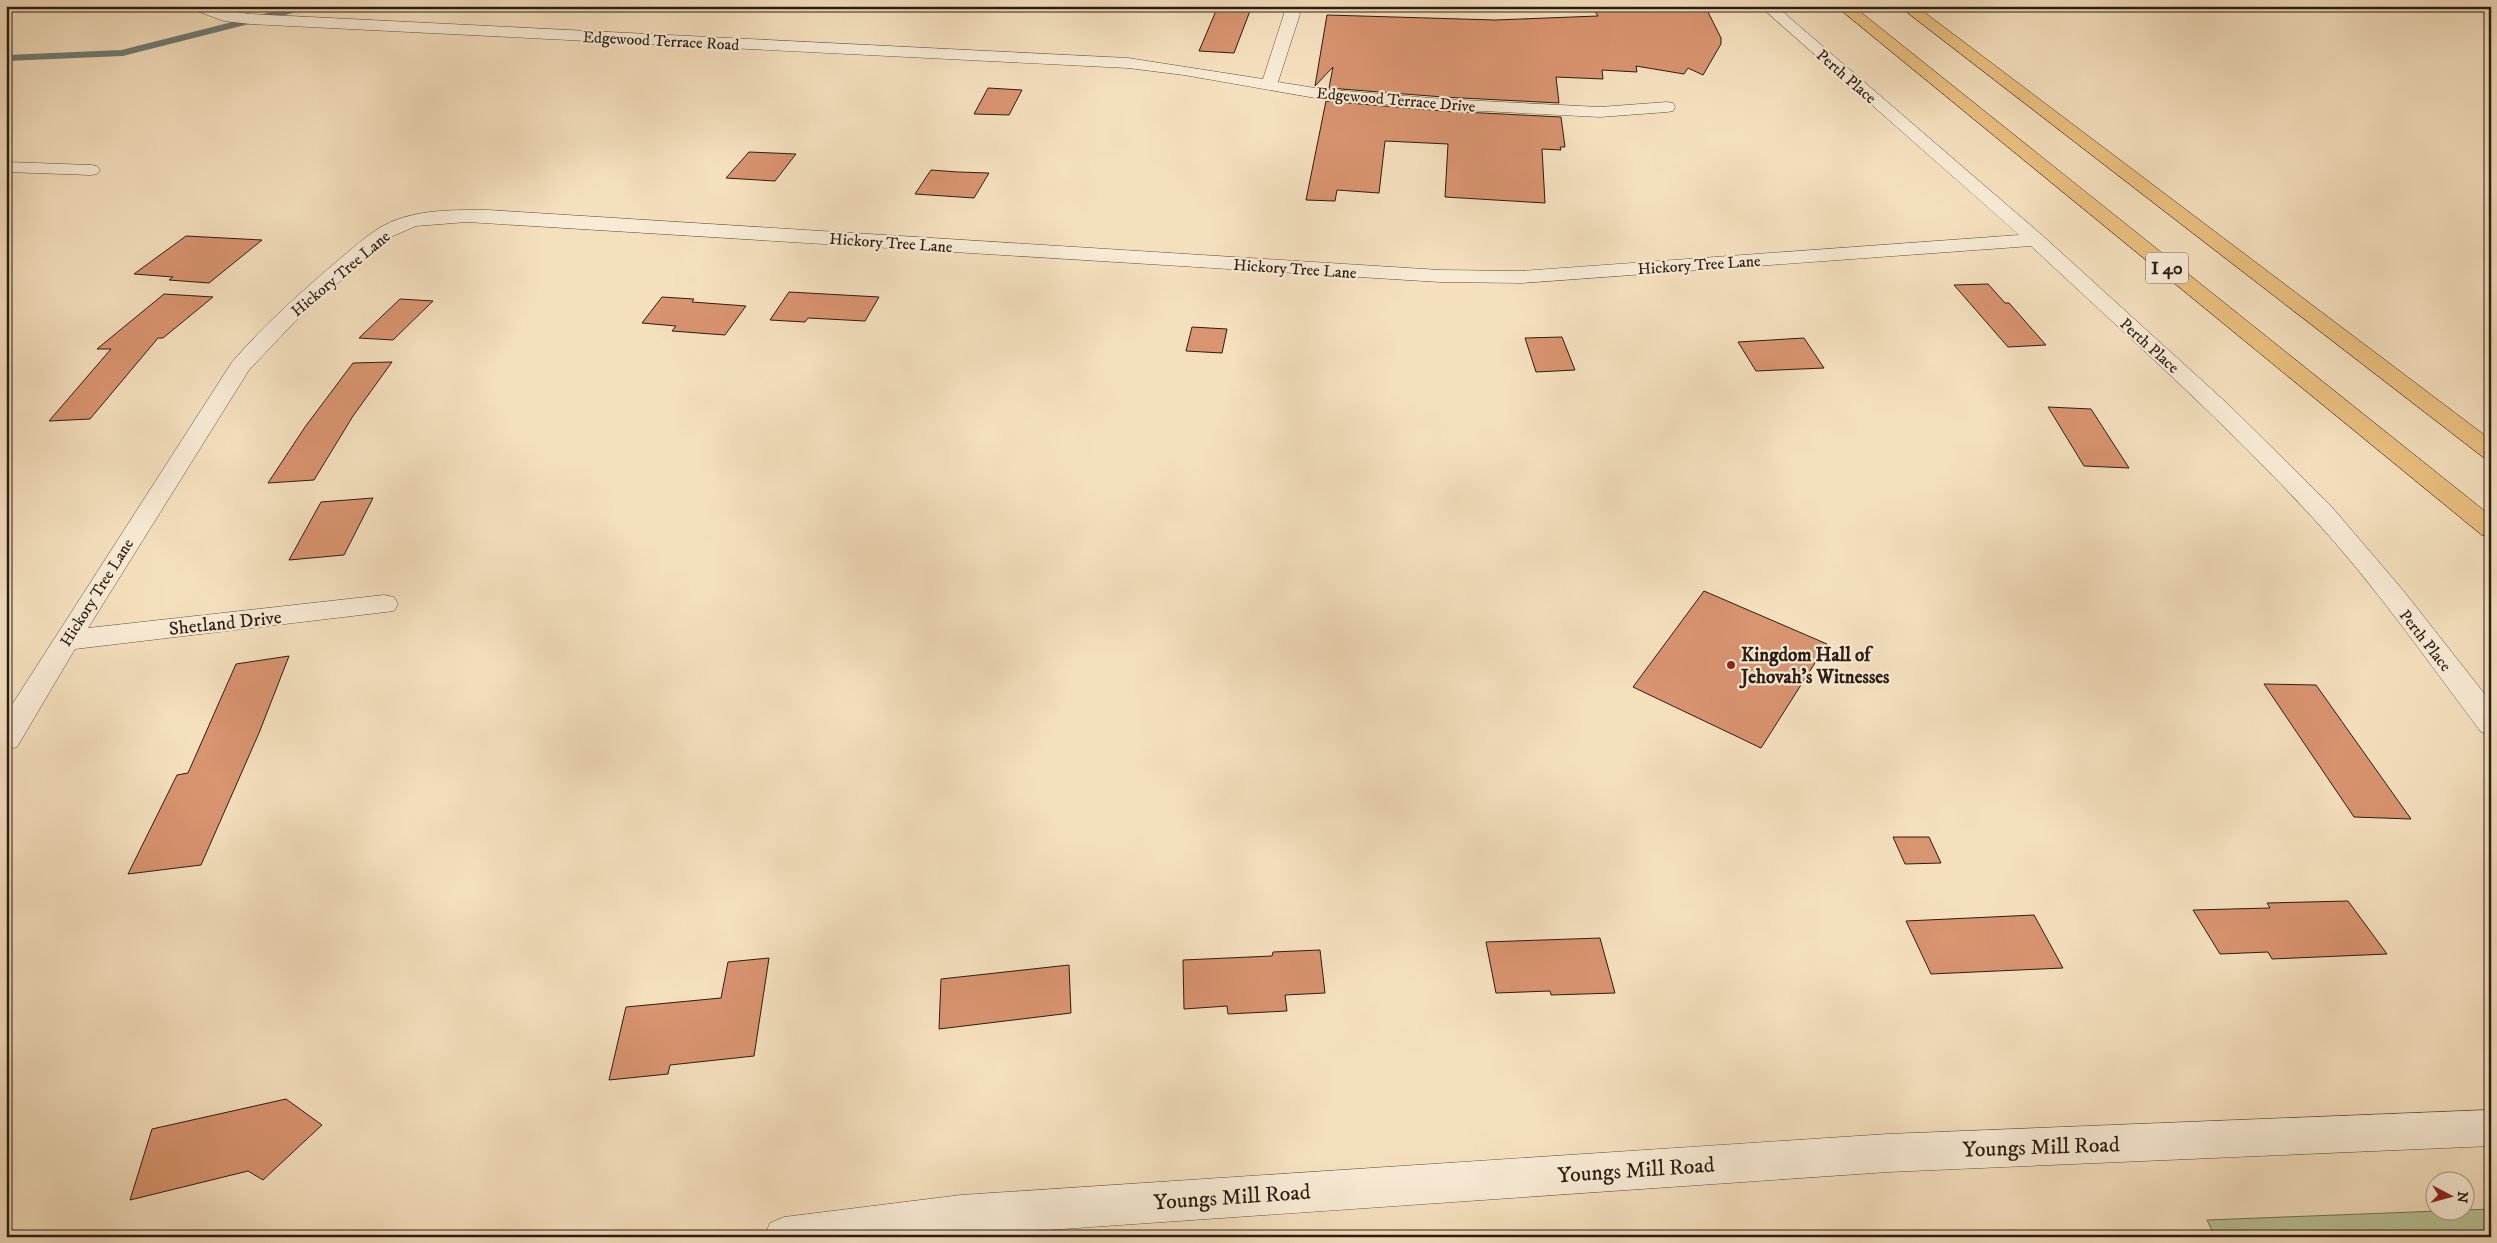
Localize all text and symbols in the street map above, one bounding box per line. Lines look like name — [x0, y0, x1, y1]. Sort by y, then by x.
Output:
street label: Edgewood Terrace Road — [582, 27, 740, 55]
street label: Perth Place — [1812, 45, 1881, 108]
street label: Edgewood Terrace Drive — [1316, 83, 1477, 117]
street label: Hickory Tree Lane — [287, 226, 395, 321]
street label: Hickory Tree Lane — [829, 229, 954, 257]
street label: Hickory Tree Lane — [1637, 251, 1762, 279]
road number: I 40 — [2146, 252, 2188, 284]
street label: Hickory Tree Lane — [1233, 255, 1358, 283]
street label: Perth Place — [2116, 314, 2183, 378]
street label: Hickory Tree Lane — [56, 535, 138, 650]
street label: Shetland Drive — [168, 606, 283, 641]
street label: Perth Place — [2395, 606, 2456, 676]
place label: Kingdom Hall of Jehovah’s Witnesses — [1739, 644, 1890, 689]
marker: Kingdom Hall of Jehovah’s Witnesses — [1725, 659, 1737, 671]
street label: Youngs Mill Road — [1962, 1131, 2120, 1164]
street label: Youngs Mill Road — [1557, 1152, 1716, 1189]
north arrow — [2424, 1170, 2474, 1220]
street label: Youngs Mill Road — [1153, 1179, 1312, 1216]
text: N — [2452, 1191, 2471, 1204]

